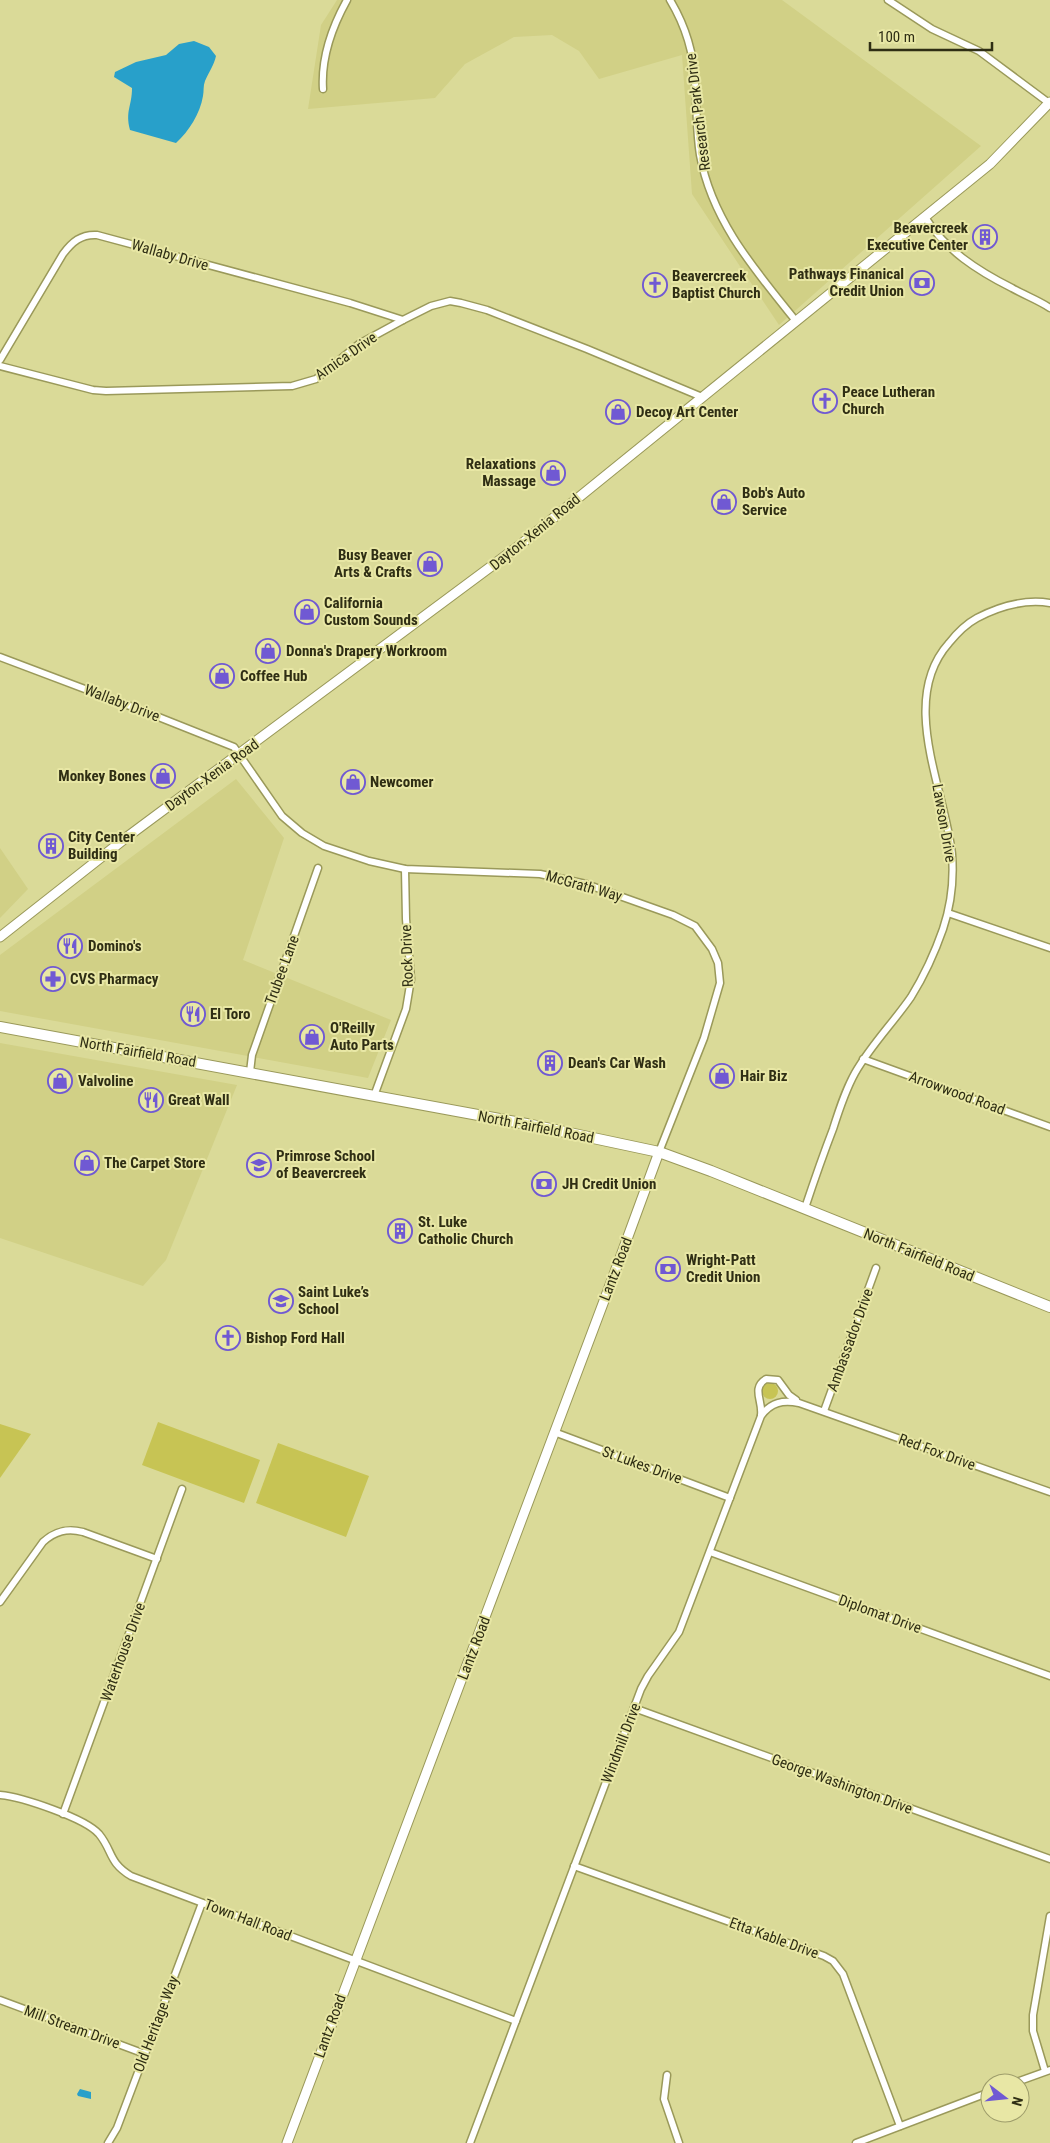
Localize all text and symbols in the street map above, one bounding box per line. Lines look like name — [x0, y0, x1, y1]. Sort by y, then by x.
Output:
scale bar — [870, 20, 992, 52]
text: 100 m — [878, 28, 915, 46]
street label: Research Park Drive — [682, 52, 714, 172]
place label: Beavercreek Executive Center — [867, 219, 969, 254]
building icon: Beavercreek Executive Center — [972, 224, 998, 250]
street label: Wallaby Drive — [129, 235, 211, 275]
place label: Pathways Finanical Credit Union — [789, 265, 904, 300]
place label: Beavercreek Baptist Church — [672, 267, 761, 302]
bank icon: Pathways Finanical Credit Union — [909, 270, 935, 296]
church icon: Beavercreek Baptist Church — [642, 272, 668, 298]
street label: Arnica Drive — [312, 328, 380, 384]
place label: Peace Lutheran Church — [842, 383, 935, 418]
church icon: Peace Lutheran Church — [812, 388, 838, 414]
shop icon: Decoy Art Center — [605, 399, 631, 425]
place label: Decoy Art Center — [636, 403, 738, 421]
place label: Relaxations Massage — [466, 455, 536, 490]
shop icon: Relaxations Massage — [540, 460, 566, 486]
place label: Bob's Auto Service — [742, 484, 805, 519]
shop icon: Bob's Auto Service — [711, 489, 737, 515]
street label: Dayton-Xenia Road — [486, 490, 584, 574]
place label: Busy Beaver Arts & Crafts — [334, 546, 412, 581]
shop icon: Busy Beaver Arts & Crafts — [417, 551, 443, 577]
place label: California Custom Sounds — [324, 594, 418, 629]
shop icon: California Custom Sounds — [294, 599, 320, 625]
shop icon: Donna's Drapery Workroom — [255, 638, 281, 664]
place label: Donna's Drapery Workroom — [286, 642, 447, 660]
shop icon: Coffee Hub — [209, 663, 235, 689]
place label: Coffee Hub — [240, 667, 308, 685]
street label: Wallaby Drive — [82, 680, 162, 726]
street label: Dayton-Xenia Road — [162, 735, 262, 815]
shop icon: Monkey Bones — [150, 763, 176, 789]
place label: Monkey Bones — [58, 767, 146, 785]
shop icon: Newcomer — [340, 769, 366, 795]
place label: Newcomer — [370, 773, 434, 791]
street label: Lawson Drive — [928, 782, 960, 864]
place label: City Center Building — [68, 828, 135, 863]
building icon: City Center Building — [38, 833, 64, 859]
street label: McGrath Way — [544, 867, 624, 905]
street label: Rock Drive — [397, 924, 417, 988]
restaurant icon: Domino's — [57, 933, 83, 959]
street label: Trubee Lane — [261, 933, 303, 1007]
place label: Domino's — [88, 937, 142, 955]
pharmacy icon: CVS Pharmacy — [40, 966, 66, 992]
place label: CVS Pharmacy — [70, 970, 159, 988]
restaurant icon: El Toro — [180, 1001, 206, 1027]
place label: El Toro — [210, 1005, 250, 1023]
place label: O'Reilly Auto Parts — [330, 1019, 394, 1054]
shop icon: O'Reilly Auto Parts — [299, 1024, 325, 1050]
street label: North Fairfield Road — [78, 1033, 198, 1071]
building icon: Dean's Car Wash — [537, 1050, 563, 1076]
place label: Dean's Car Wash — [568, 1054, 666, 1072]
shop icon: Hair Biz — [709, 1063, 735, 1089]
place label: Hair Biz — [740, 1067, 788, 1085]
street label: Arrowwood Road — [907, 1067, 1007, 1119]
shop icon: Valvoline — [47, 1068, 73, 1094]
place label: Valvoline — [78, 1072, 133, 1090]
restaurant icon: Great Wall — [138, 1087, 164, 1113]
place label: Great Wall — [168, 1091, 230, 1109]
street label: North Fairfield Road — [476, 1107, 596, 1147]
place label: Primrose School of Beavercreek — [276, 1147, 375, 1182]
shop icon: The Carpet Store — [74, 1150, 100, 1176]
school or university icon: Primrose School of Beavercreek — [246, 1152, 272, 1178]
place label: The Carpet Store — [104, 1154, 205, 1172]
bank icon: JH Credit Union — [531, 1171, 557, 1197]
place label: JH Credit Union — [562, 1175, 656, 1193]
place label: St. Luke Catholic Church — [418, 1213, 513, 1248]
building icon: St. Luke Catholic Church — [387, 1218, 413, 1244]
street label: North Fairfield Road — [861, 1225, 977, 1285]
street label: Lantz Road — [596, 1235, 636, 1303]
place label: Wright-Patt Credit Union — [686, 1251, 760, 1286]
bank icon: Wright-Patt Credit Union — [655, 1256, 681, 1282]
place label: Saint Luke’s School — [298, 1283, 369, 1318]
street label: Ambassador Drive — [823, 1286, 877, 1394]
school or university icon: Saint Luke’s School — [268, 1288, 294, 1314]
church icon: Bishop Ford Hall — [215, 1325, 241, 1351]
place label: Bishop Ford Hall — [246, 1329, 345, 1347]
street label: Red Fox Drive — [896, 1430, 978, 1474]
street label: St Lukes Drive — [600, 1442, 684, 1488]
street label: Diplomat Drive — [836, 1591, 924, 1637]
street label: Waterhouse Drive — [97, 1600, 149, 1704]
street label: Lantz Road — [454, 1614, 494, 1682]
street label: Windmill Drive — [597, 1700, 645, 1786]
street label: George Washington Drive — [769, 1750, 915, 1818]
street label: Town Hall Road — [202, 1895, 294, 1945]
street label: Etta Kable Drive — [727, 1914, 821, 1962]
street label: Old Heritage Way — [129, 1973, 183, 2075]
street label: Lantz Road — [310, 1992, 350, 2060]
street label: Mill Stream Drive — [22, 2001, 122, 2053]
north arrow — [980, 2073, 1030, 2123]
text: N — [1009, 2095, 1026, 2108]

